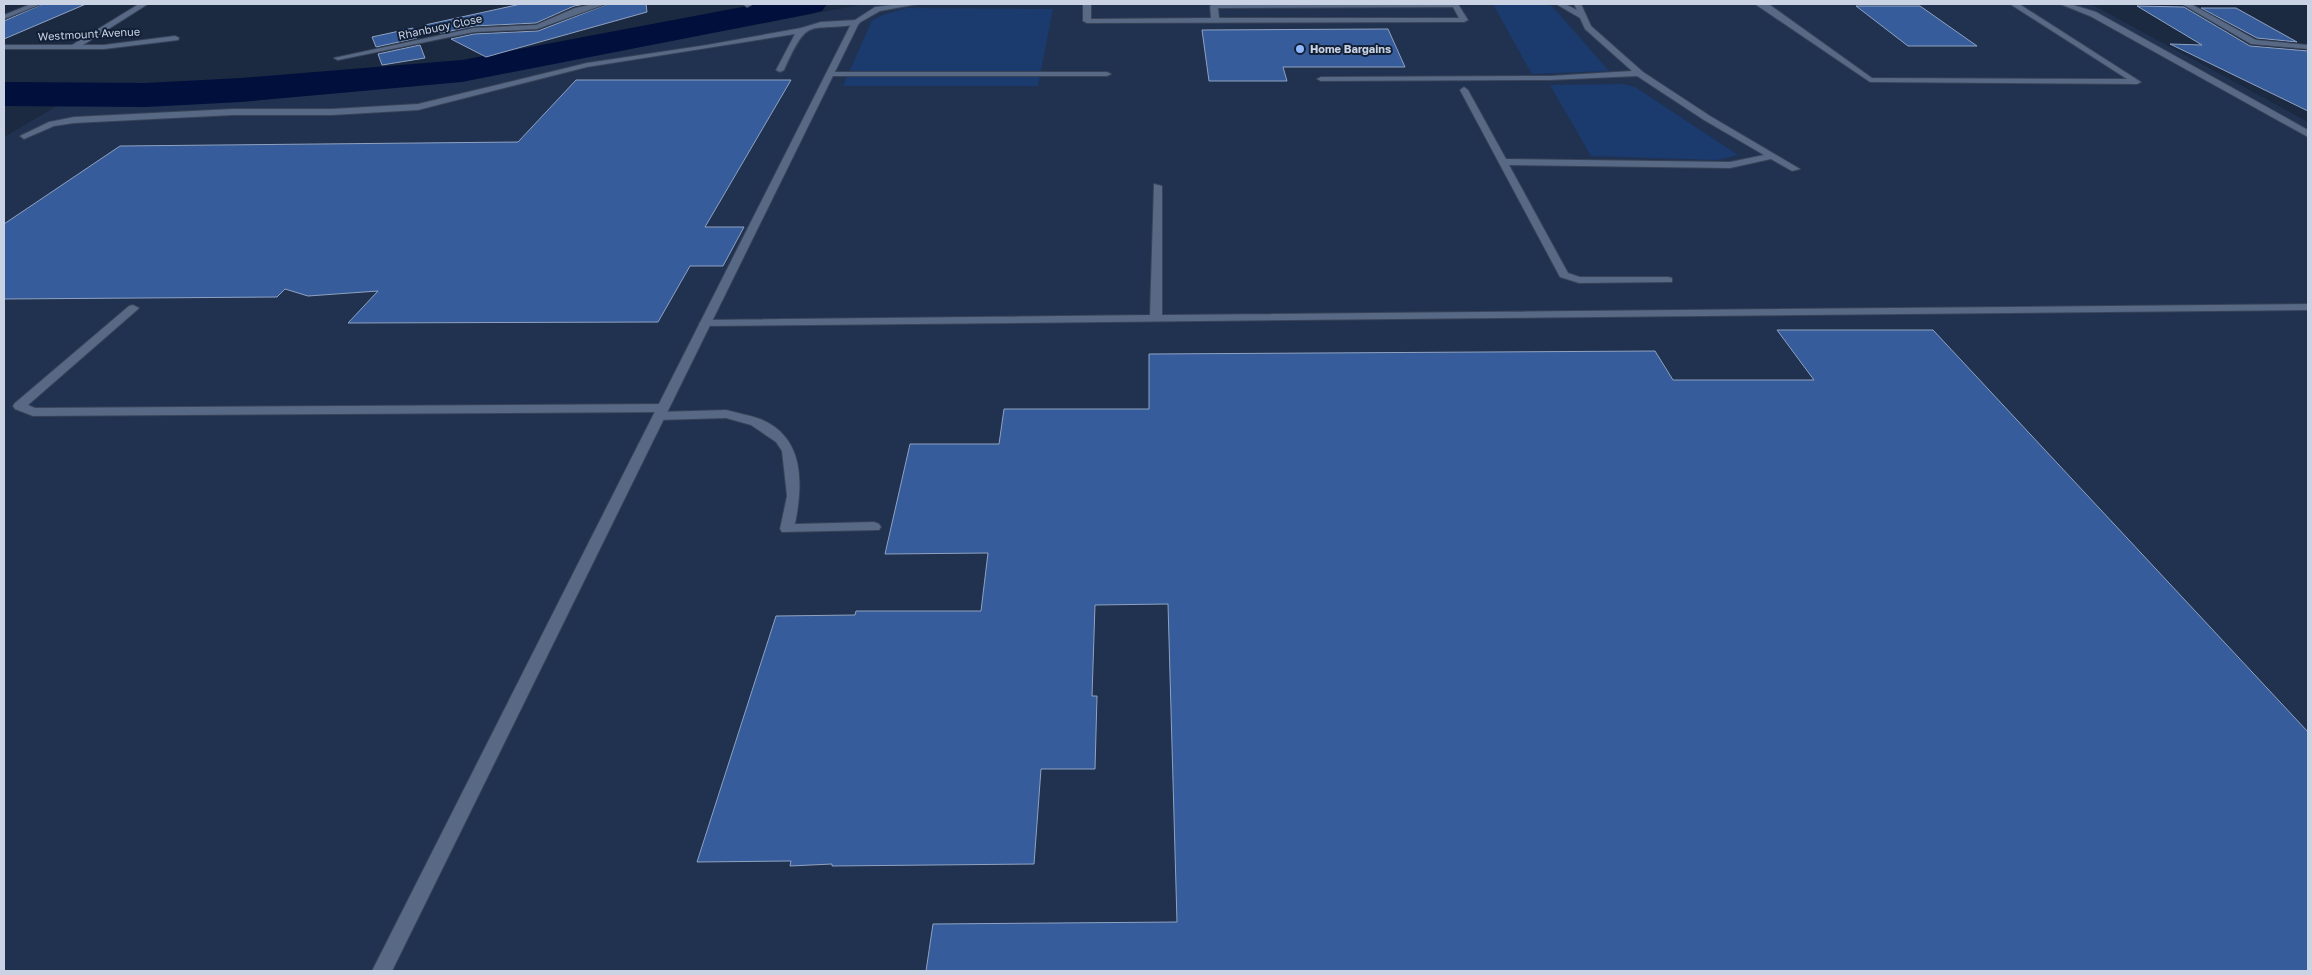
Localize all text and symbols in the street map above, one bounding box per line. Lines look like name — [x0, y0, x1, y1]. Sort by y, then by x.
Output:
street label: Rhanbuoy Close — [397, 11, 483, 42]
street label: Westmount Avenue — [38, 24, 140, 43]
place label: Home Bargains — [1310, 42, 1391, 55]
marker: Home Bargains — [1294, 43, 1306, 55]

